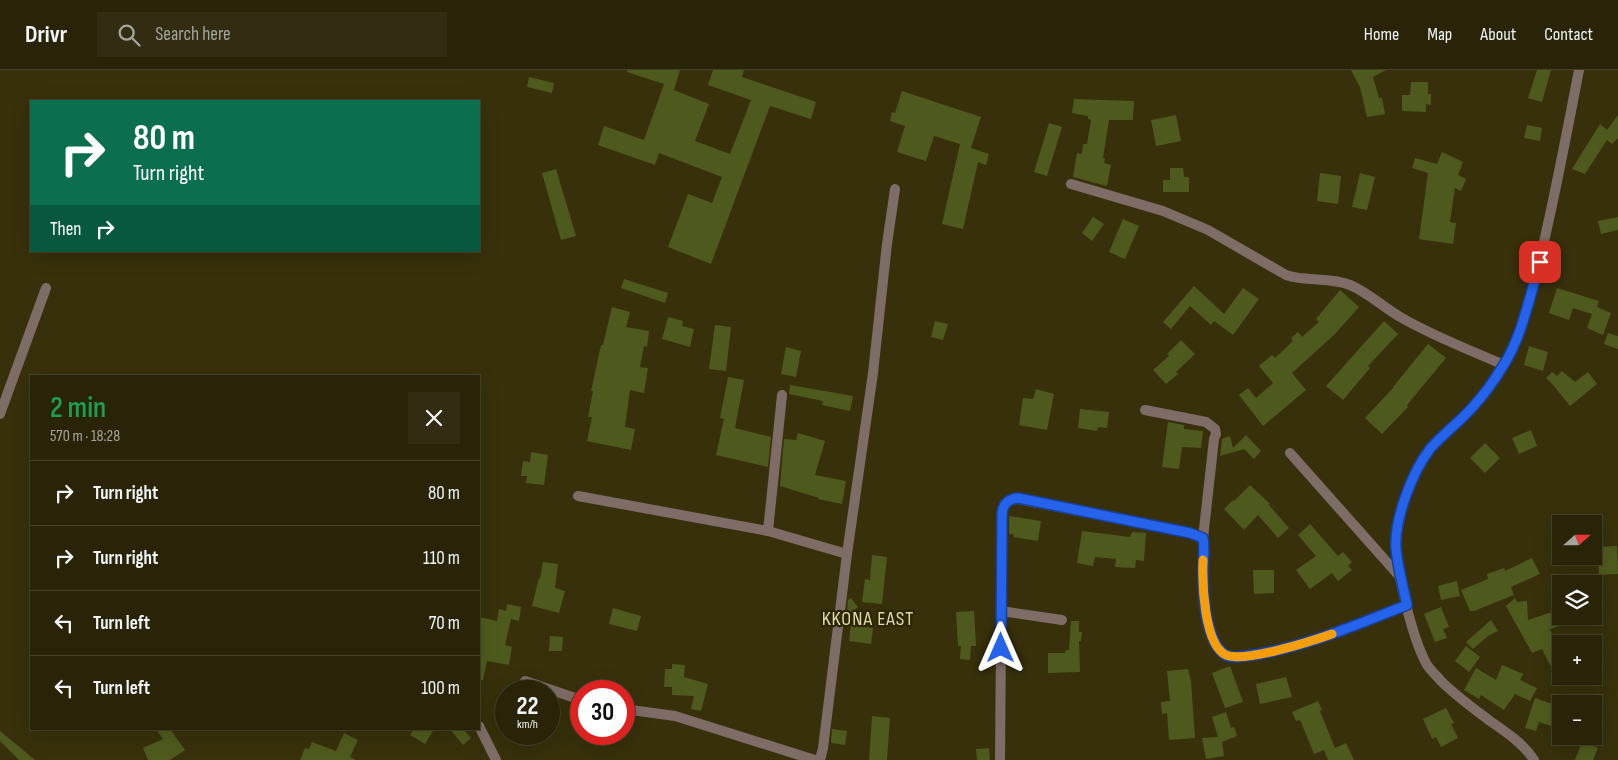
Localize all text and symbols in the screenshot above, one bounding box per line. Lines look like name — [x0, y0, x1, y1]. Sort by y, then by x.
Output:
search box — [97, 12, 447, 57]
text: Drivr — [25, 20, 67, 49]
icon: search — [115, 21, 143, 49]
text: Search here — [155, 23, 231, 46]
text: Home — [1364, 24, 1399, 45]
text: Map — [1427, 24, 1452, 45]
text: About — [1480, 24, 1516, 45]
text: Contact — [1544, 24, 1593, 45]
text: 80 m — [133, 117, 195, 160]
icon: right — [50, 120, 115, 185]
text: Turn right — [133, 160, 204, 187]
icon: right — [91, 215, 119, 243]
text: Then — [50, 218, 81, 241]
pin — [1519, 241, 1561, 283]
icon: arrive — [1526, 248, 1554, 276]
text: 2 min — [50, 390, 106, 426]
button: close — [408, 392, 460, 444]
text: 570 m · 18:28 — [50, 427, 120, 446]
icon: right — [50, 479, 78, 507]
text: Turn right — [93, 482, 158, 505]
text: 80 m — [428, 482, 460, 505]
north arrow — [1552, 515, 1602, 565]
map controls — [1552, 515, 1602, 745]
icon: right — [50, 544, 78, 572]
text: Turn right — [93, 547, 158, 570]
text: 110 m — [423, 547, 460, 570]
button: layers — [1552, 575, 1602, 625]
district label: KKONA EAST — [822, 607, 914, 631]
icon: left — [50, 609, 78, 637]
text: Turn left — [93, 612, 150, 635]
text: 70 m — [429, 612, 460, 635]
position arrow — [974, 621, 1026, 673]
button: + — [1552, 635, 1602, 685]
icon: left — [50, 674, 78, 702]
text: Turn left — [93, 677, 150, 700]
text: 100 m — [421, 677, 460, 700]
speed limit sign: 30 — [570, 680, 635, 745]
text: 22 — [517, 691, 538, 722]
button: − — [1552, 695, 1602, 745]
text: km/h — [517, 717, 538, 732]

